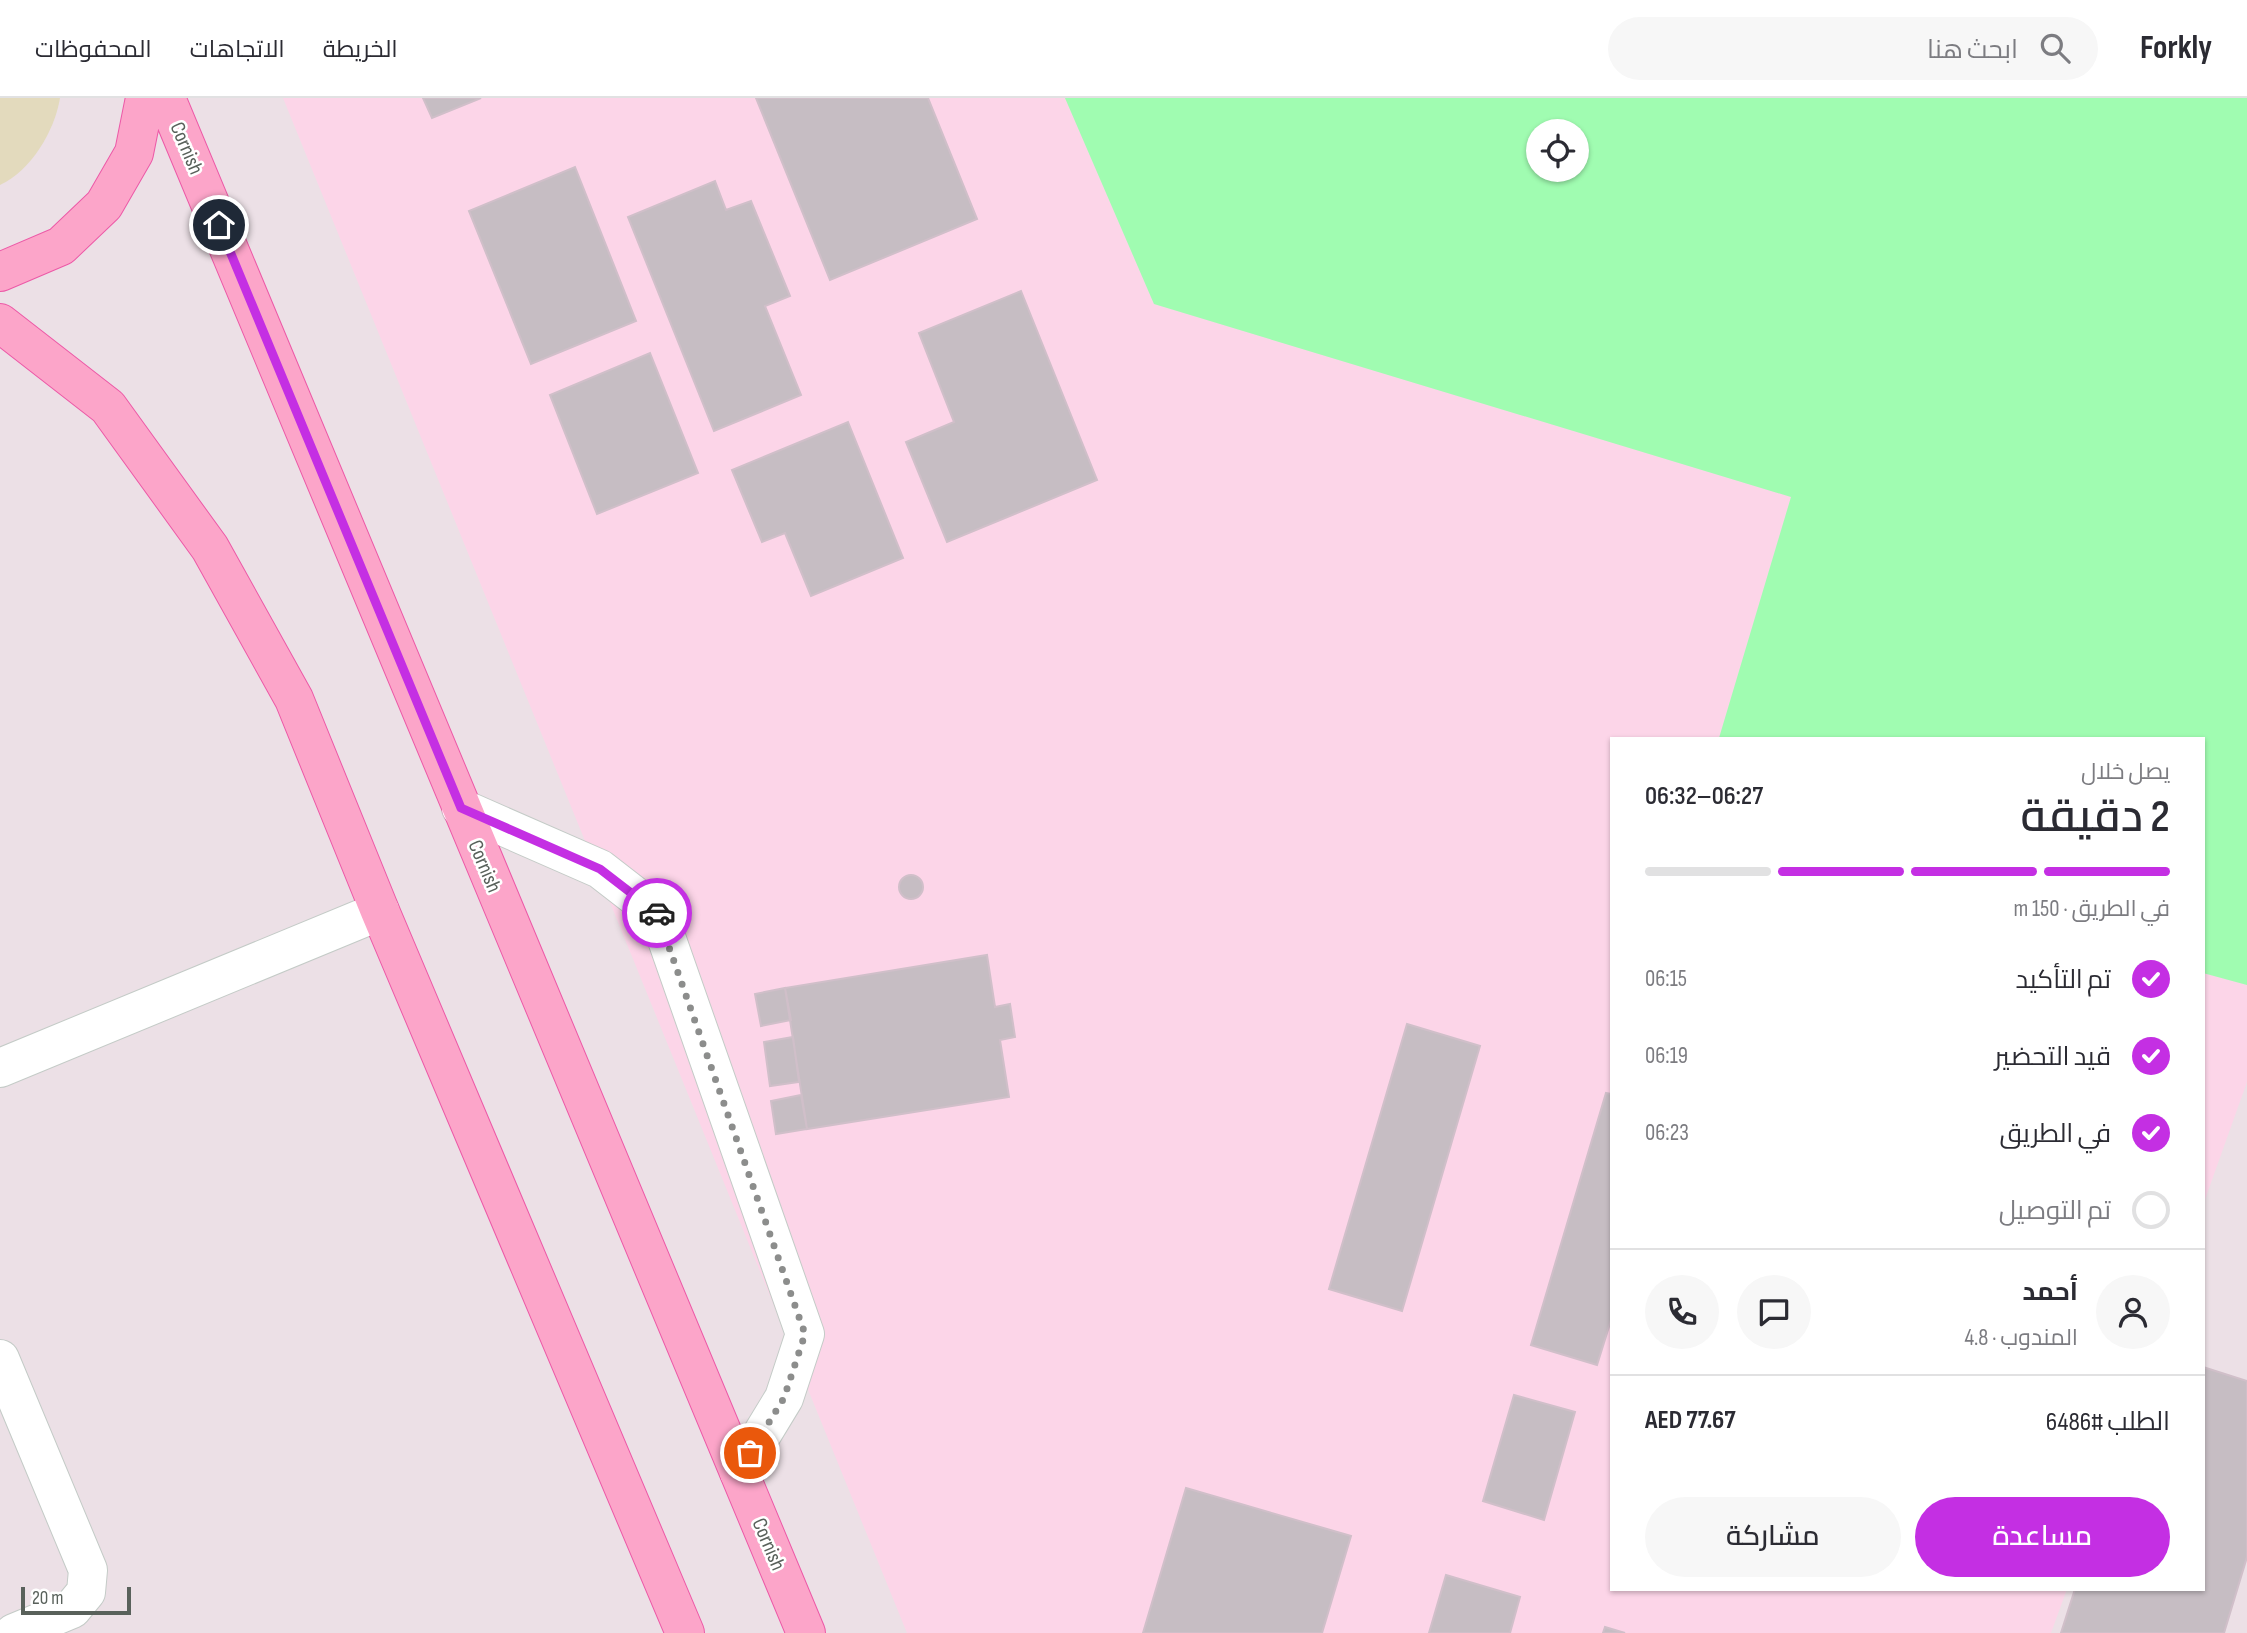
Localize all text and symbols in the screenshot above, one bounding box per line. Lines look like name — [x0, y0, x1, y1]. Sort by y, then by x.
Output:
search box — [1608, 17, 2098, 80]
text: Forkly — [2140, 28, 2212, 68]
icon: search — [2036, 29, 2074, 67]
text: المحفوظات — [35, 35, 152, 64]
text: الاتجاهات — [190, 35, 285, 64]
text: الخريطة — [323, 35, 398, 64]
text: ابحث هنا — [1927, 35, 2018, 66]
street label: Cornish — [164, 118, 209, 178]
map controls — [1526, 119, 1589, 182]
button: locate — [1526, 119, 1589, 182]
pin — [189, 195, 249, 255]
icon: home — [200, 206, 238, 244]
text: يصل خلال — [2081, 758, 2170, 786]
text: 06:27–06:32 — [1645, 781, 1763, 812]
text: 2 دقيقة — [2021, 790, 2170, 845]
street label: Cornish — [462, 836, 507, 896]
courier — [622, 878, 692, 948]
icon: car — [638, 894, 676, 932]
text: في الطريق · 150 m — [2014, 895, 2170, 923]
icon: check — [2132, 960, 2170, 998]
text: 06:15 — [1645, 965, 1687, 993]
text: تم التأكيد — [2016, 965, 2111, 996]
icon: check — [2132, 1037, 2170, 1075]
text: 06:19 — [1645, 1042, 1688, 1070]
text: قيد التحضير — [1994, 1042, 2111, 1073]
icon: check — [2132, 1114, 2170, 1152]
text: 06:23 — [1645, 1119, 1689, 1147]
text: في الطريق — [2000, 1119, 2111, 1150]
text: تم التوصيل — [1999, 1196, 2111, 1227]
button: phone — [1645, 1275, 1719, 1349]
button: chat — [1737, 1275, 1811, 1349]
button: person — [2096, 1275, 2170, 1349]
text: أحمد — [2022, 1277, 2078, 1308]
text: المندوب · 4.8 — [1964, 1324, 2078, 1352]
text: AED 77.67 — [1645, 1405, 1736, 1436]
text: الطلب #6486 — [2046, 1407, 2170, 1438]
pin — [720, 1423, 780, 1483]
icon: bag — [731, 1434, 769, 1472]
button: مشاركة — [1645, 1497, 1901, 1577]
button: مساعدة — [1915, 1497, 2170, 1577]
street label: Cornish — [746, 1514, 791, 1574]
scale bar — [21, 1584, 131, 1616]
text: 20 m — [32, 1587, 64, 1610]

